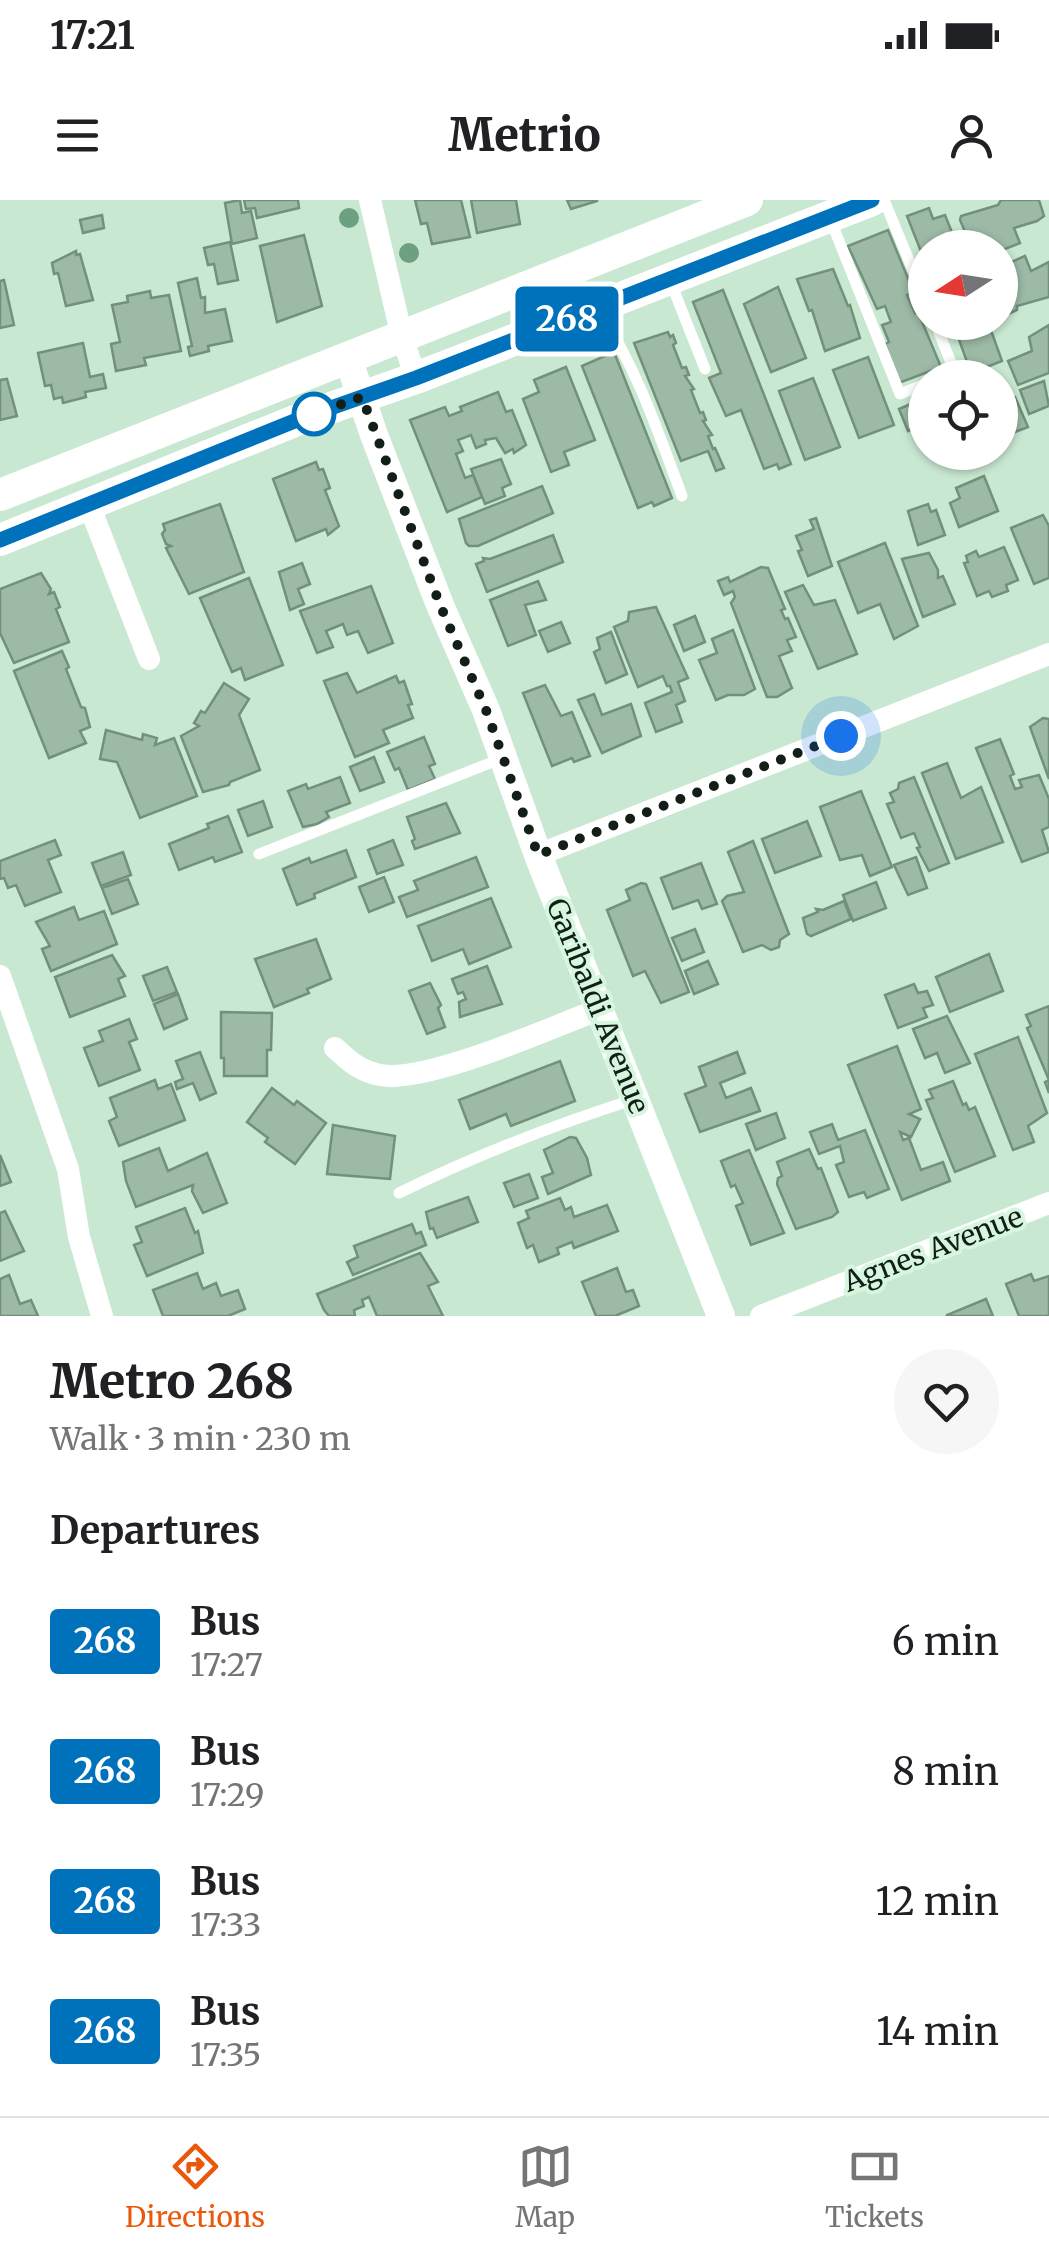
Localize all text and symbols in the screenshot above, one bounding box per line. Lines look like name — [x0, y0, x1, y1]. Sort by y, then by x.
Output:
text: 17:21 — [50, 12, 135, 59]
text: Metrio — [448, 107, 601, 163]
icon: menu — [50, 108, 105, 163]
icon: person — [944, 108, 999, 163]
north arrow — [908, 230, 1018, 340]
map controls — [908, 230, 1018, 470]
line badge: 268 — [510, 286, 624, 352]
text: 268 — [535, 297, 599, 341]
button: locate — [908, 360, 1018, 470]
unlabelled marker — [293, 393, 335, 435]
your location — [816, 711, 866, 761]
street label: Garibaldi Avenue — [539, 893, 657, 1119]
street label: Agnes Avenue — [837, 1198, 1028, 1300]
button: heart — [894, 1349, 999, 1454]
text: Metro 268 — [50, 1351, 294, 1411]
text: Walk · 3 min · 230 m — [50, 1419, 351, 1459]
text: Departures — [50, 1507, 260, 1554]
text: Bus — [190, 1598, 260, 1645]
text: 6 min — [892, 1618, 999, 1665]
text: 268 — [73, 1619, 137, 1663]
text: 17:27 — [190, 1645, 263, 1685]
text: Bus — [190, 1728, 260, 1775]
text: 8 min — [892, 1748, 999, 1795]
text: 268 — [73, 1749, 137, 1793]
text: 17:29 — [190, 1775, 264, 1815]
text: Bus — [190, 1858, 260, 1905]
text: 12 min — [876, 1878, 999, 1925]
text: 268 — [73, 1879, 137, 1923]
text: 17:33 — [190, 1905, 261, 1945]
text: Bus — [190, 1988, 260, 2035]
text: 14 min — [876, 2008, 999, 2055]
text: 268 — [73, 2009, 137, 2053]
text: 17:35 — [190, 2035, 261, 2075]
tab: Directions — [125, 2139, 265, 2235]
tab: Map — [515, 2139, 575, 2235]
tab: Tickets — [825, 2139, 924, 2235]

